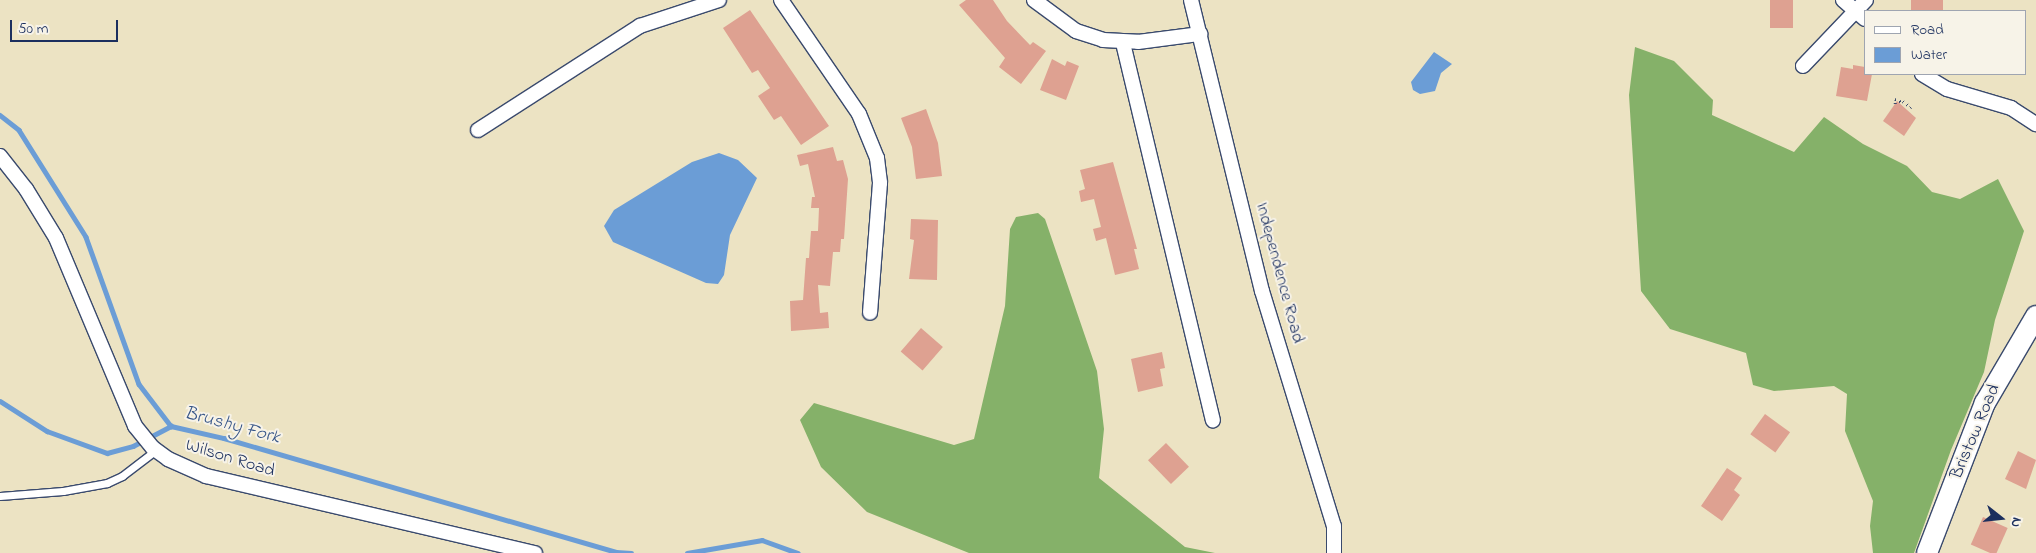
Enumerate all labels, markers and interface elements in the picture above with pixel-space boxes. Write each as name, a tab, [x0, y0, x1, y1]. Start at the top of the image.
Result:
scale bar	[12, 10, 120, 42]
legend	[1864, 10, 2026, 75]
text: 50 m	[18, 18, 48, 40]
text: Road	[1911, 19, 1944, 41]
text: Water	[1911, 44, 1947, 66]
street label: Independence Road	[1250, 200, 1308, 346]
street label: Bristow Road	[1946, 381, 2006, 483]
water label: Brushy Fork	[182, 402, 282, 450]
street label: Wilson Road	[183, 435, 277, 483]
north arrow	[1976, 493, 2026, 543]
text: N	[2005, 515, 2027, 530]

